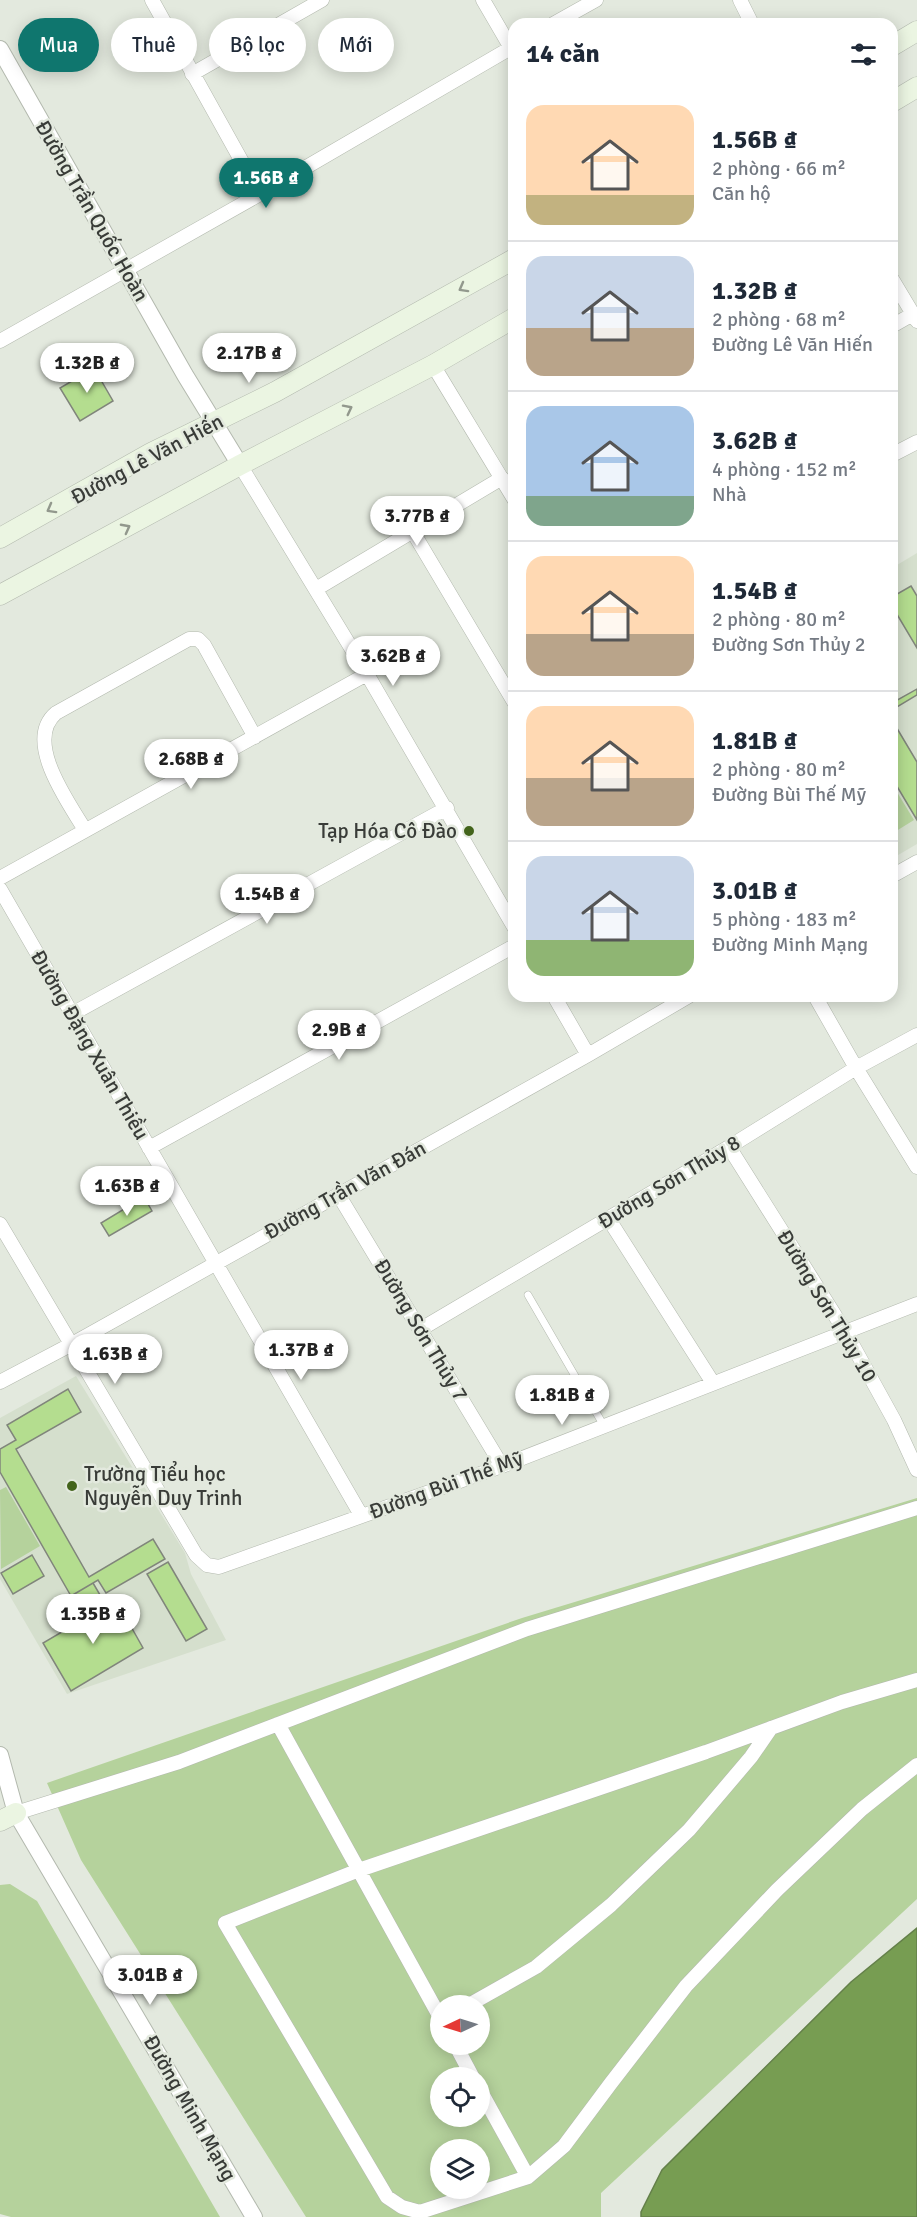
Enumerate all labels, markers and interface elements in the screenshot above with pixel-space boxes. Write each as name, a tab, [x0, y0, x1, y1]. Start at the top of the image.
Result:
chip: Mua	[18, 18, 99, 72]
chip: Thuê	[111, 18, 197, 72]
chip: Bộ lọc	[209, 18, 306, 72]
chip: Mới	[318, 18, 394, 72]
text: 14 căn	[526, 38, 600, 70]
icon: filters	[847, 38, 880, 71]
street label: Đường Trần Quốc Hoàn	[29, 116, 155, 306]
text: 1.56B ₫	[712, 124, 797, 156]
icon: home	[574, 129, 646, 201]
text: 2 phòng · 66 m²	[712, 156, 846, 181]
pin: 1.56B ₫	[211, 158, 321, 209]
text: 1.56B ₫	[233, 165, 299, 190]
text: Căn hộ	[712, 181, 771, 206]
text: 1.32B ₫	[712, 275, 797, 307]
one-way arrow	[459, 280, 470, 292]
icon: home	[574, 280, 646, 352]
text: 2 phòng · 68 m²	[712, 307, 846, 332]
text: Đường Lê Văn Hiến	[712, 332, 873, 357]
pin: 2.17B ₫	[194, 333, 304, 384]
text: 2.17B ₫	[216, 340, 282, 365]
pin: 1.32B ₫	[32, 343, 142, 394]
text: 1.32B ₫	[54, 350, 120, 375]
one-way arrow	[342, 404, 353, 416]
street label: Đường Lê Văn Hiến	[66, 408, 228, 510]
text: 3.62B ₫	[712, 425, 797, 457]
icon: home	[574, 430, 646, 502]
text: 4 phòng · 152 m²	[712, 457, 857, 482]
text: Nhà	[712, 482, 747, 507]
pin: 3.77B ₫	[362, 496, 472, 547]
one-way arrow	[47, 502, 57, 513]
text: 3.77B ₫	[384, 503, 450, 528]
one-way arrow	[119, 524, 130, 535]
text: 1.54B ₫	[712, 575, 797, 607]
icon: home	[574, 580, 646, 652]
text: 2 phòng · 80 m²	[712, 607, 846, 632]
text: Đường Sơn Thủy 2	[712, 632, 866, 657]
pin: 3.62B ₫	[338, 636, 448, 687]
text: 3.62B ₫	[360, 643, 426, 668]
text: 1.81B ₫	[712, 725, 797, 757]
icon: home	[574, 730, 646, 802]
pin: 2.68B ₫	[136, 739, 246, 790]
text: 2.68B ₫	[158, 746, 224, 771]
text: 2 phòng · 80 m²	[712, 757, 846, 782]
text: Đường Bùi Thế Mỹ	[712, 782, 866, 807]
place label: Tạp Hóa Cô Đào	[318, 818, 457, 844]
marker: Tạp Hóa Cô Đào	[462, 824, 476, 838]
pin: 1.54B ₫	[212, 874, 322, 925]
text: 3.01B ₫	[712, 875, 797, 907]
icon: home	[574, 880, 646, 952]
text: 1.54B ₫	[234, 881, 300, 906]
text: 5 phòng · 183 m²	[712, 907, 857, 932]
text: Đường Minh Mạng	[712, 932, 868, 957]
street label: Đường Đặng Xuân Thiều	[25, 946, 155, 1144]
pin: 2.9B ₫	[290, 1010, 388, 1061]
text: 2.9B ₫	[312, 1017, 366, 1042]
street label: Đường Sơn Thủy 8	[593, 1129, 745, 1235]
street label: Đường Trần Văn Đán	[260, 1135, 430, 1245]
pin: 1.63B ₫	[72, 1166, 182, 1217]
text: 1.63B ₫	[94, 1173, 160, 1198]
street label: Đường Sơn Thủy 10	[771, 1225, 883, 1387]
street label: Đường Sơn Thủy 7	[368, 1254, 474, 1406]
pin: 1.37B ₫	[246, 1330, 356, 1381]
pin: 1.63B ₫	[60, 1334, 170, 1385]
text: 1.37B ₫	[268, 1337, 334, 1362]
text: 1.63B ₫	[82, 1341, 148, 1366]
pin: 1.81B ₫	[507, 1375, 617, 1426]
text: 1.81B ₫	[529, 1382, 595, 1407]
street label: Đường Bùi Thế Mỹ	[366, 1445, 527, 1525]
place label: Trường Tiểu học Nguyễn Duy Trinh	[84, 1460, 243, 1511]
marker: Trường Tiểu học Nguyễn Duy Trinh	[65, 1479, 79, 1493]
pin: 1.35B ₫	[38, 1594, 148, 1645]
text: 1.35B ₫	[60, 1601, 126, 1626]
pin: 3.01B ₫	[95, 1955, 205, 2006]
text: 3.01B ₫	[117, 1962, 183, 1987]
north arrow	[430, 1995, 490, 2055]
map controls	[430, 1995, 490, 2199]
street label: Đường Minh Mạng	[138, 2031, 242, 2185]
button: locate	[430, 2067, 490, 2127]
button: layers	[430, 2139, 490, 2199]

